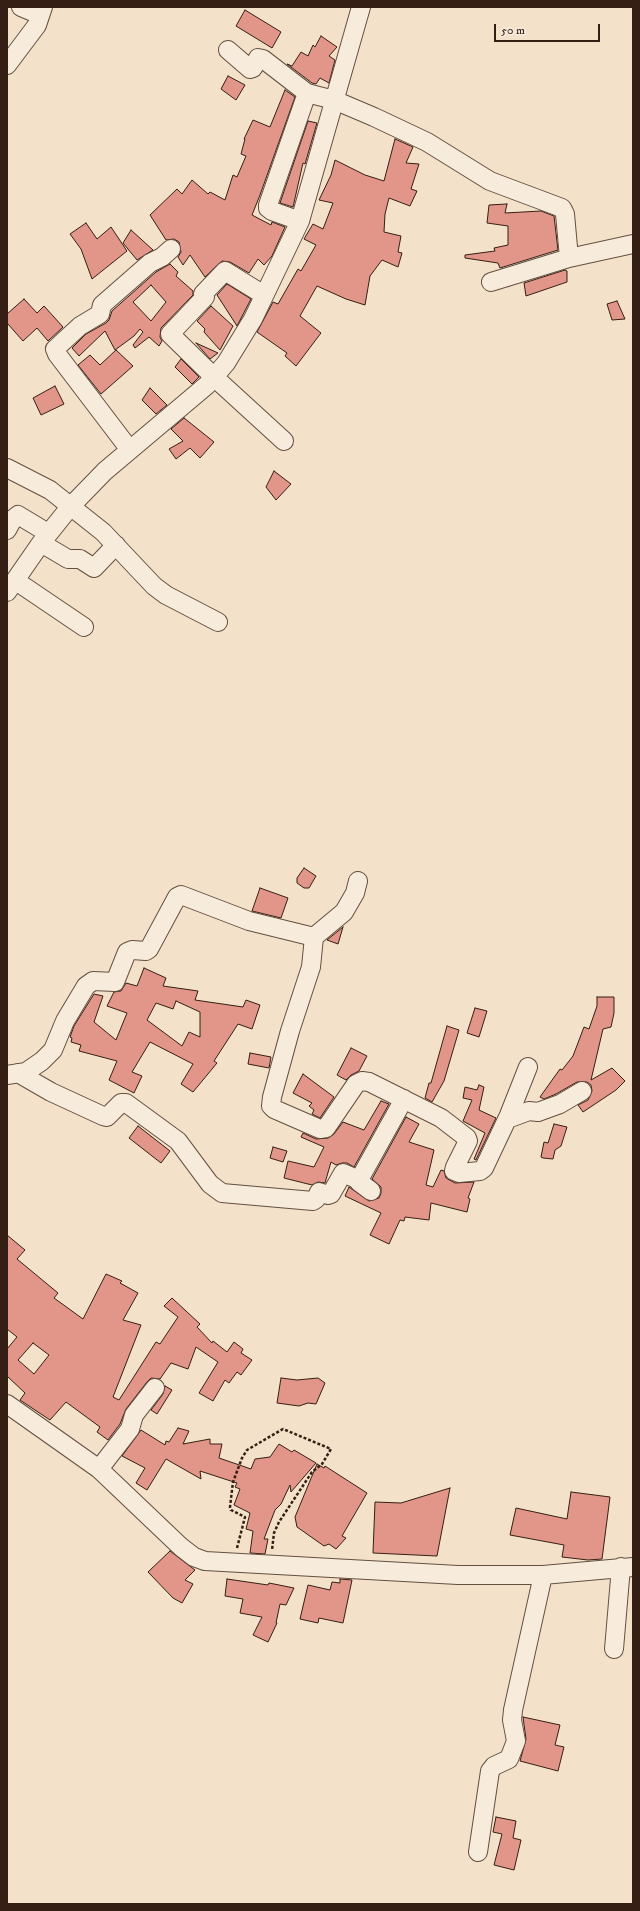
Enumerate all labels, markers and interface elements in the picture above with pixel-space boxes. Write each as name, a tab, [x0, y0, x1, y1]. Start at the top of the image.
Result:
scale bar	[496, 16, 602, 42]
text: 50 m	[501, 23, 525, 38]

